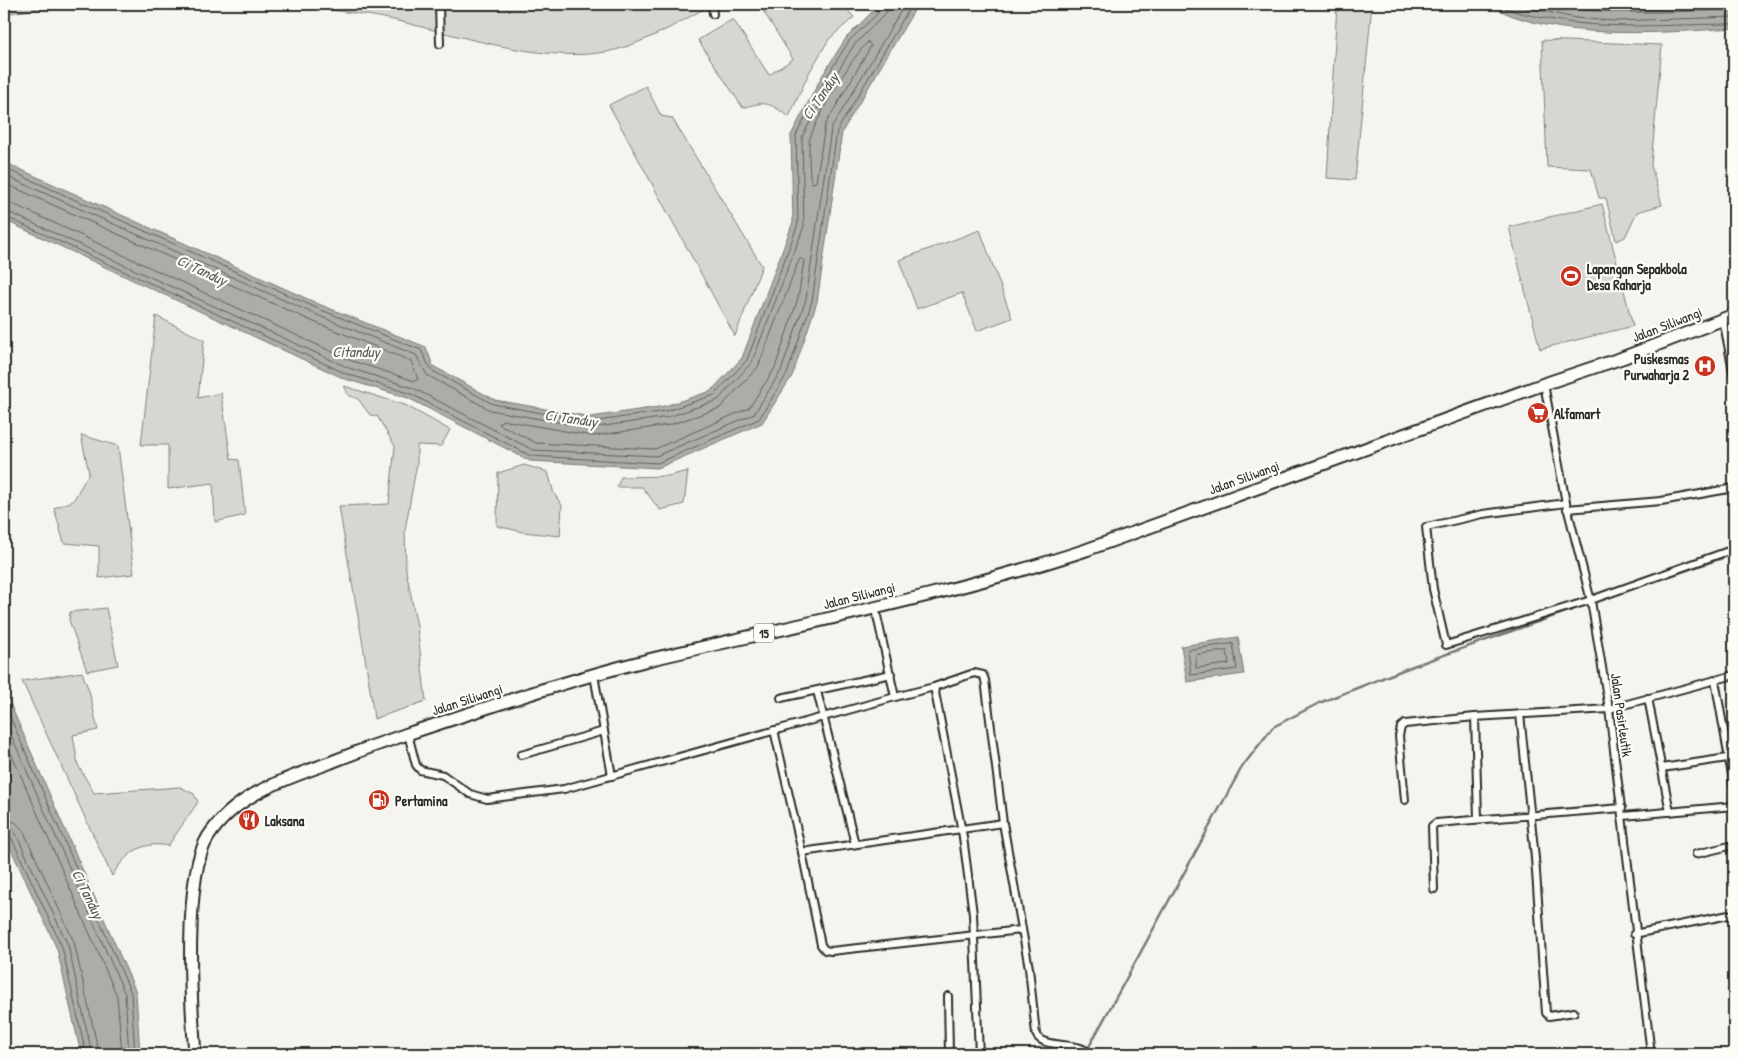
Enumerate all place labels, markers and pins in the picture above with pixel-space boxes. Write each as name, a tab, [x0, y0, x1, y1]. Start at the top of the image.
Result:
place label: Lapangan Sepakbola Desa Raharja	[1587, 259, 1687, 295]
sports icon: Lapangan Sepakbola Desa Raharja	[1559, 264, 1583, 288]
place label: Puskesmas Purwaharja 2	[1624, 349, 1690, 385]
hospital icon: Puskesmas Purwaharja 2	[1693, 354, 1717, 378]
supermarket icon: Alfamart	[1526, 401, 1550, 425]
place label: Alfamart	[1554, 404, 1601, 423]
fuel station icon: Pertamina	[367, 788, 391, 812]
place label: Pertamina	[395, 791, 448, 810]
restaurant icon: Laksana	[237, 808, 261, 832]
place label: Laksana	[265, 811, 305, 830]

